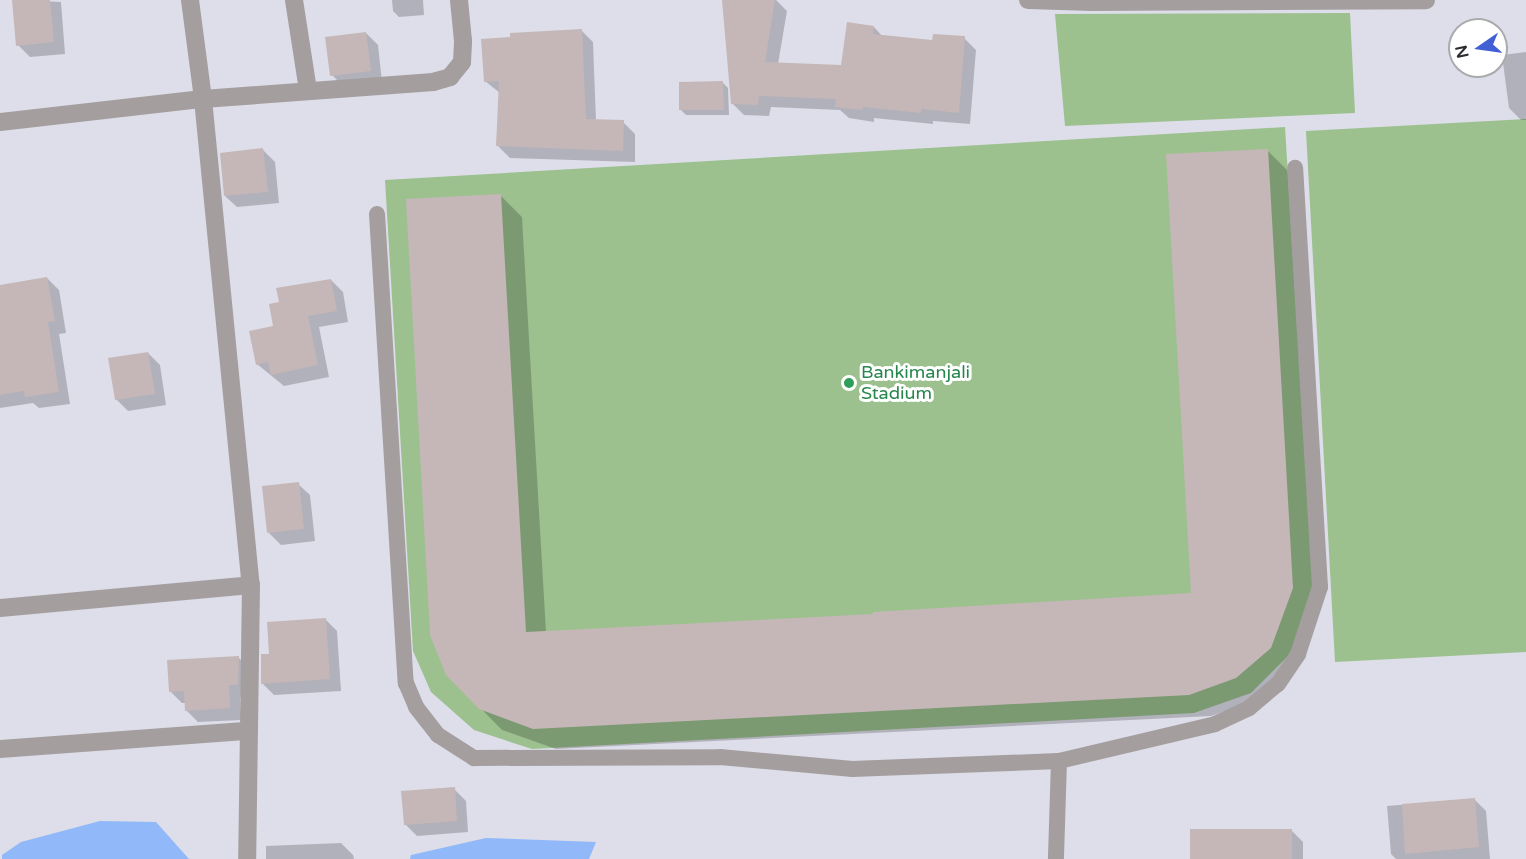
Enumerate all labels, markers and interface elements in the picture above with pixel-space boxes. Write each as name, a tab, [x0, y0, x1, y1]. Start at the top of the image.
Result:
north arrow	[1448, 18, 1508, 78]
text: N	[1451, 43, 1474, 60]
place label: Bankimanjali Stadium	[861, 362, 970, 404]
marker: Bankimanjali Stadium	[842, 376, 856, 390]

